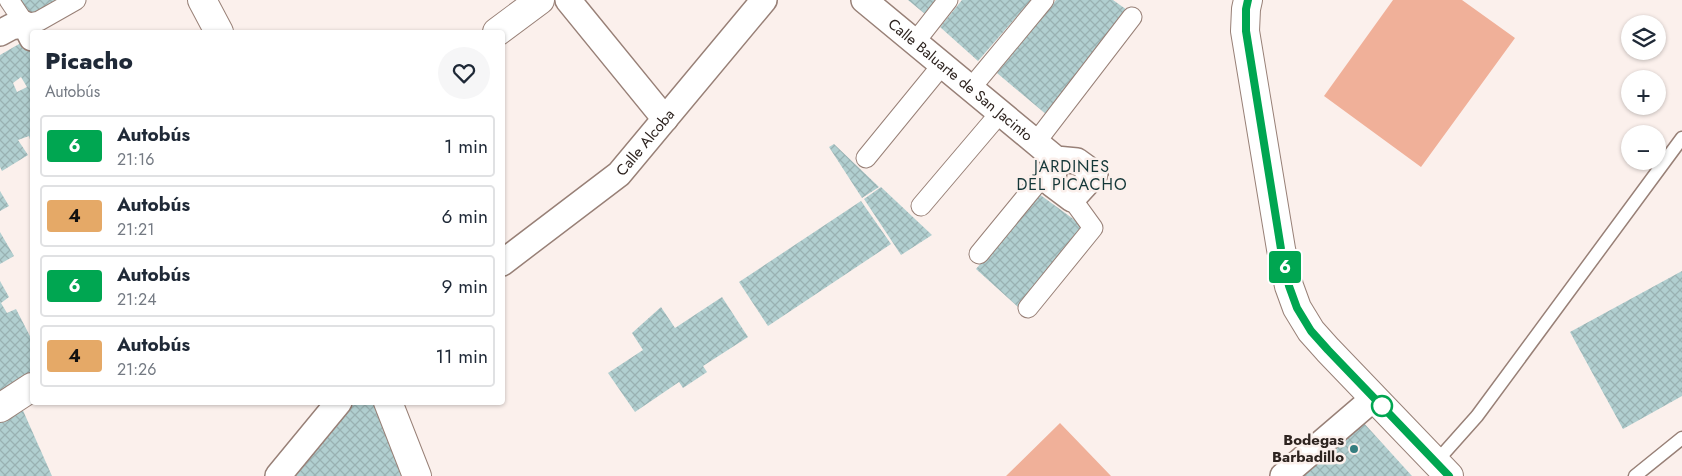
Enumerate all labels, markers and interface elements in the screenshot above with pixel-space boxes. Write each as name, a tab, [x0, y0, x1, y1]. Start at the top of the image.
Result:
street label: Calle Baluarte de San Jacinto	[883, 13, 1037, 146]
map controls	[1621, 15, 1666, 170]
button: layers	[1621, 15, 1666, 60]
text: Picacho	[45, 43, 133, 78]
button: heart	[438, 47, 490, 99]
button: +	[1621, 70, 1666, 115]
text: Autobús	[45, 80, 100, 103]
street label: Calle Alcoba	[611, 104, 680, 181]
text: Autobús	[117, 121, 190, 148]
button: −	[1621, 125, 1666, 170]
text: 6	[68, 133, 81, 159]
text: 1 min	[444, 133, 488, 160]
text: 21:16	[117, 148, 155, 171]
district label: JARDINES DEL PICACHO	[1016, 155, 1128, 196]
text: Autobús	[117, 191, 190, 218]
text: 4	[68, 203, 81, 229]
text: 6 min	[442, 203, 488, 230]
text: 21:21	[117, 218, 154, 241]
line badge: 6	[1269, 251, 1301, 283]
text: 6	[1279, 254, 1291, 280]
text: Autobús	[117, 261, 190, 288]
text: 6	[68, 273, 81, 299]
text: 9 min	[442, 273, 488, 300]
text: 21:24	[117, 288, 157, 311]
text: Autobús	[117, 331, 190, 358]
text: 4	[68, 343, 81, 369]
text: 11 min	[435, 343, 488, 370]
text: 21:26	[117, 358, 156, 381]
unlabelled marker	[1371, 395, 1393, 417]
place label: Bodegas Barbadillo	[1272, 429, 1344, 468]
marker: Bodegas Barbadillo	[1348, 443, 1360, 455]

